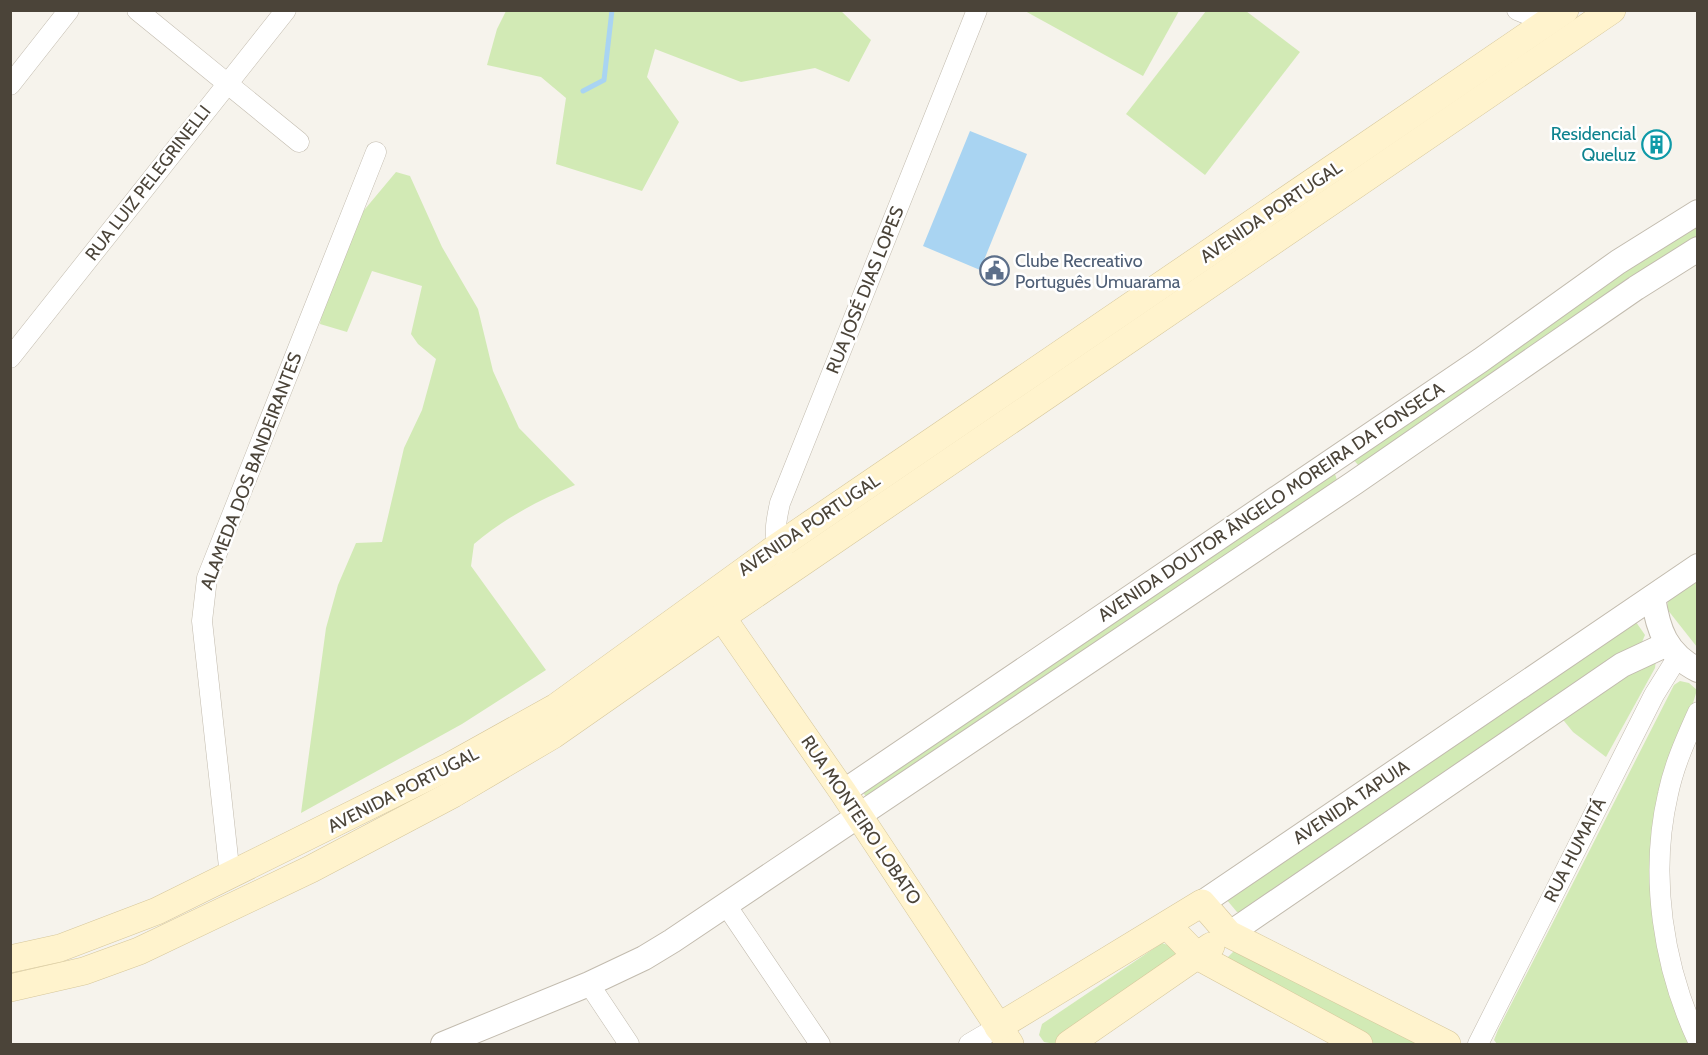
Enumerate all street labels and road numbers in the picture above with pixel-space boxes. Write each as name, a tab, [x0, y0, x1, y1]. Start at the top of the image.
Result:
street label: RUA LUIZ PELEGRINELLI	[81, 101, 215, 265]
street label: AVENIDA PORTUGAL	[1196, 156, 1346, 268]
street label: RUA JOSÉ DIAS LOPES	[821, 203, 909, 377]
street label: ALAMEDA DOS BANDEIRANTES	[196, 349, 306, 593]
street label: AVENIDA DOUTOR ÂNGELO MOREIRA DA FONSECA	[1094, 377, 1448, 627]
street label: AVENIDA PORTUGAL	[734, 469, 884, 581]
street label: RUA MONTEIRO LOBATO	[796, 731, 926, 909]
street label: AVENIDA PORTUGAL	[324, 743, 482, 837]
street label: AVENIDA TAPUIA	[1289, 755, 1413, 849]
street label: RUA HUMAITÁ	[1539, 794, 1611, 906]

